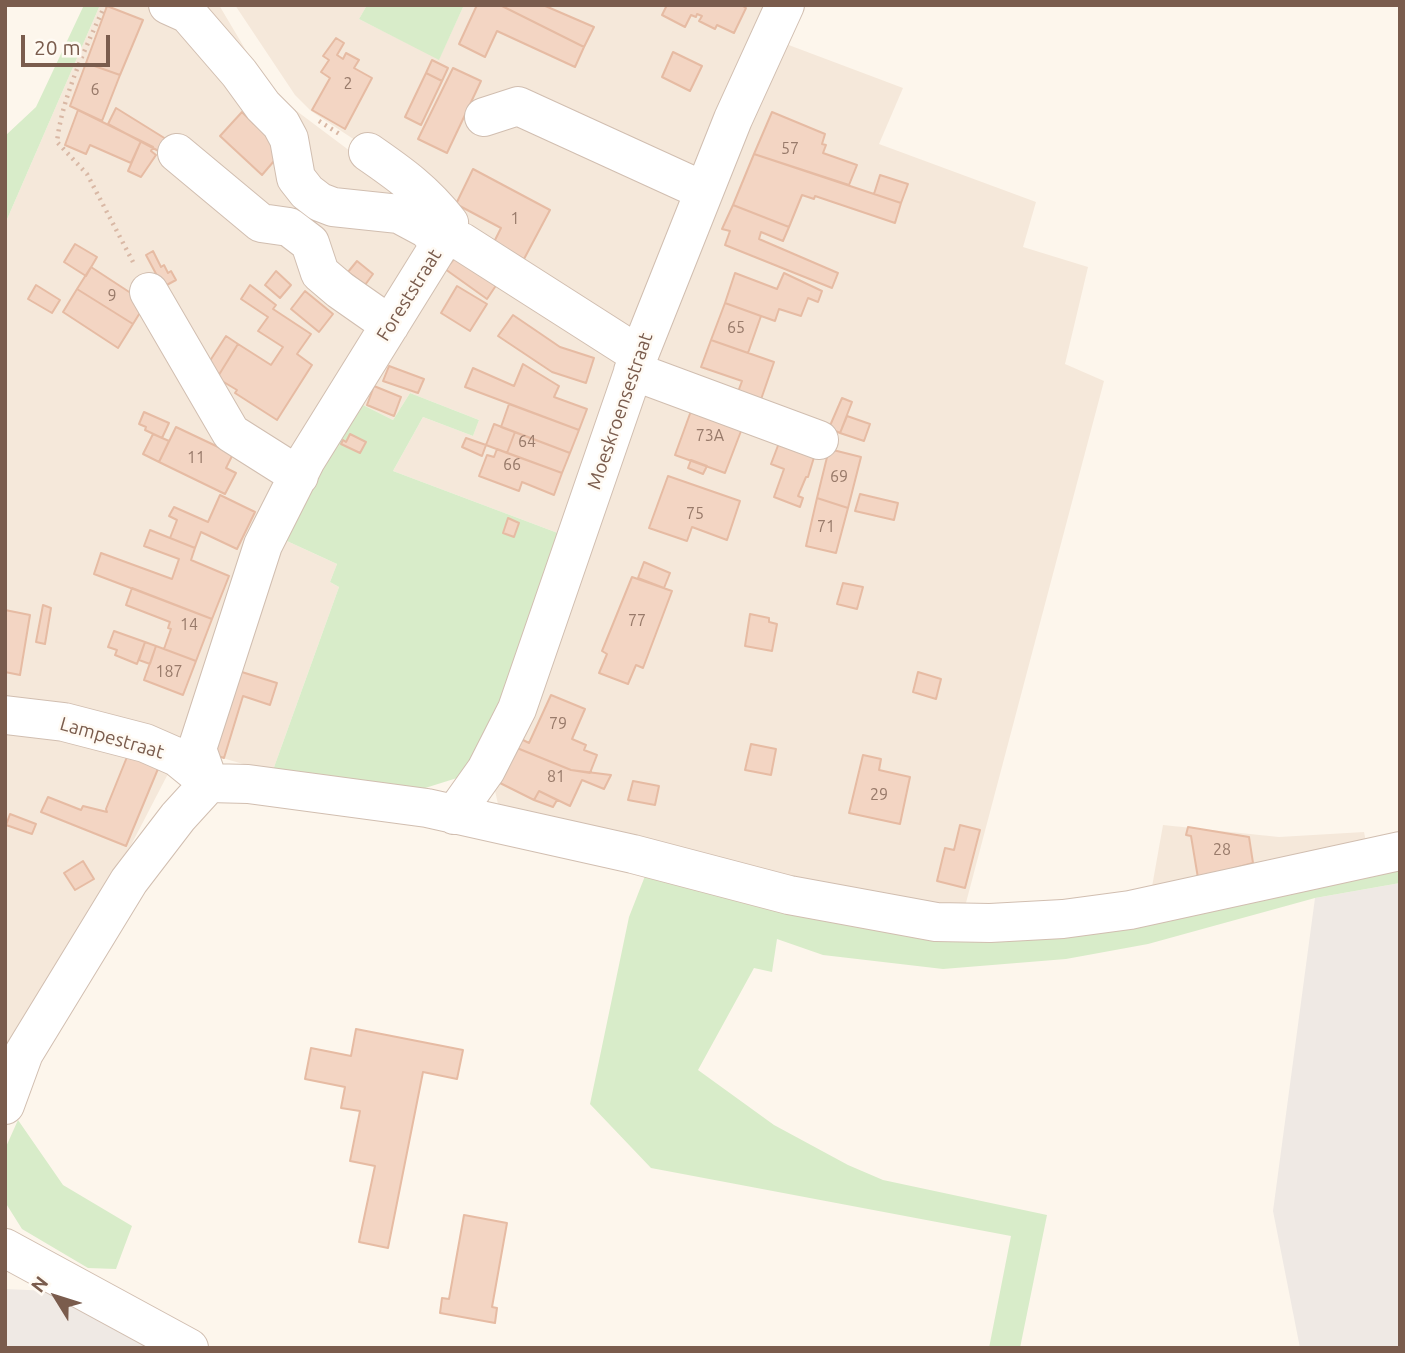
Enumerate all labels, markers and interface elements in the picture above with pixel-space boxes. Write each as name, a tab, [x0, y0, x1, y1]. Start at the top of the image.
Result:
scale bar	[24, 21, 114, 65]
text: 20 m	[34, 35, 81, 59]
house number: 2	[343, 74, 353, 94]
house number: 6	[90, 80, 100, 100]
house number: 57	[781, 139, 799, 159]
house number: 1	[510, 209, 520, 229]
street label: Foreststraat	[372, 245, 446, 345]
house number: 9	[107, 286, 117, 306]
house number: 65	[727, 318, 745, 338]
street label: Moeskroensestraat	[582, 330, 658, 492]
house number: 73A	[696, 426, 724, 446]
house number: 64	[518, 432, 536, 452]
house number: 11	[187, 448, 205, 468]
house number: 66	[503, 455, 521, 475]
house number: 69	[830, 467, 848, 487]
house number: 75	[686, 504, 704, 524]
house number: 71	[817, 517, 835, 537]
house number: 77	[628, 611, 646, 631]
house number: 14	[180, 615, 198, 635]
house number: 187	[155, 662, 183, 682]
street label: Lampestraat	[57, 712, 167, 764]
house number: 79	[549, 714, 567, 734]
house number: 81	[547, 767, 565, 787]
house number: 29	[870, 785, 888, 805]
house number: 28	[1213, 840, 1231, 860]
north arrow	[21, 1262, 91, 1332]
text: N	[26, 1272, 52, 1296]

